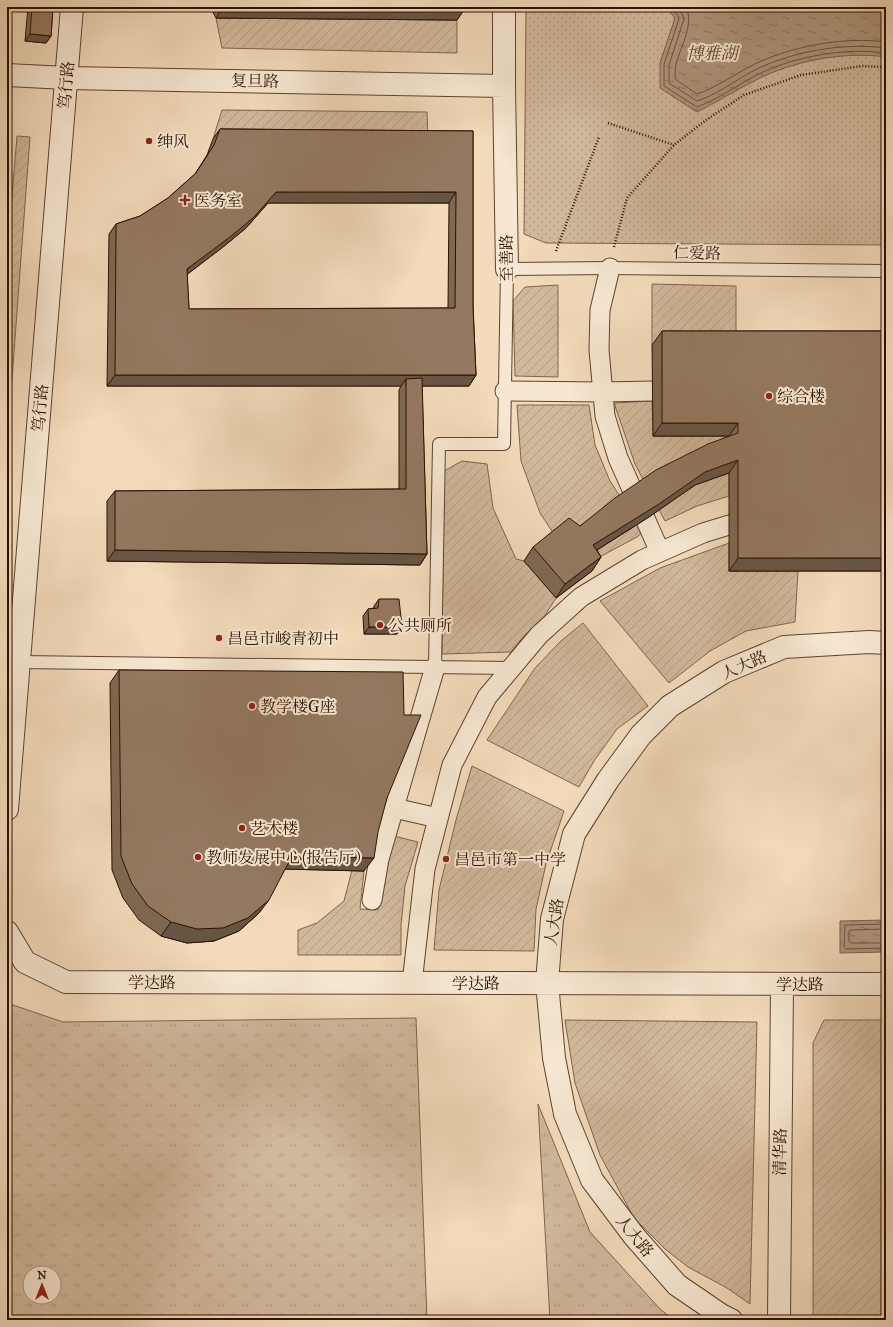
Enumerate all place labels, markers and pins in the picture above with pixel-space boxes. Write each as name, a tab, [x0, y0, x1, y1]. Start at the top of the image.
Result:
place label: 绅风	[157, 132, 189, 151]
marker: 绅风	[144, 136, 154, 146]
place label: 医务室	[194, 191, 242, 210]
marker: 医务室	[179, 194, 191, 206]
place label: 综合楼	[777, 387, 825, 406]
marker: 综合楼	[764, 391, 774, 401]
place label: 公共厕所	[388, 616, 452, 635]
marker: 公共厕所	[375, 620, 385, 630]
place label: 昌邑市峻青初中	[227, 629, 339, 648]
marker: 昌邑市峻青初中	[214, 633, 224, 643]
place label: 教学楼G座	[260, 697, 336, 716]
marker: 教学楼G座	[247, 701, 257, 711]
place label: 艺术楼	[250, 819, 298, 838]
marker: 艺术楼	[237, 823, 247, 833]
place label: 教师发展中心(报告厅）	[206, 848, 370, 867]
place label: 昌邑市第一中学	[454, 850, 566, 869]
marker: 教师发展中心(报告厅）	[193, 852, 203, 862]
marker: 昌邑市第一中学	[441, 854, 451, 864]

